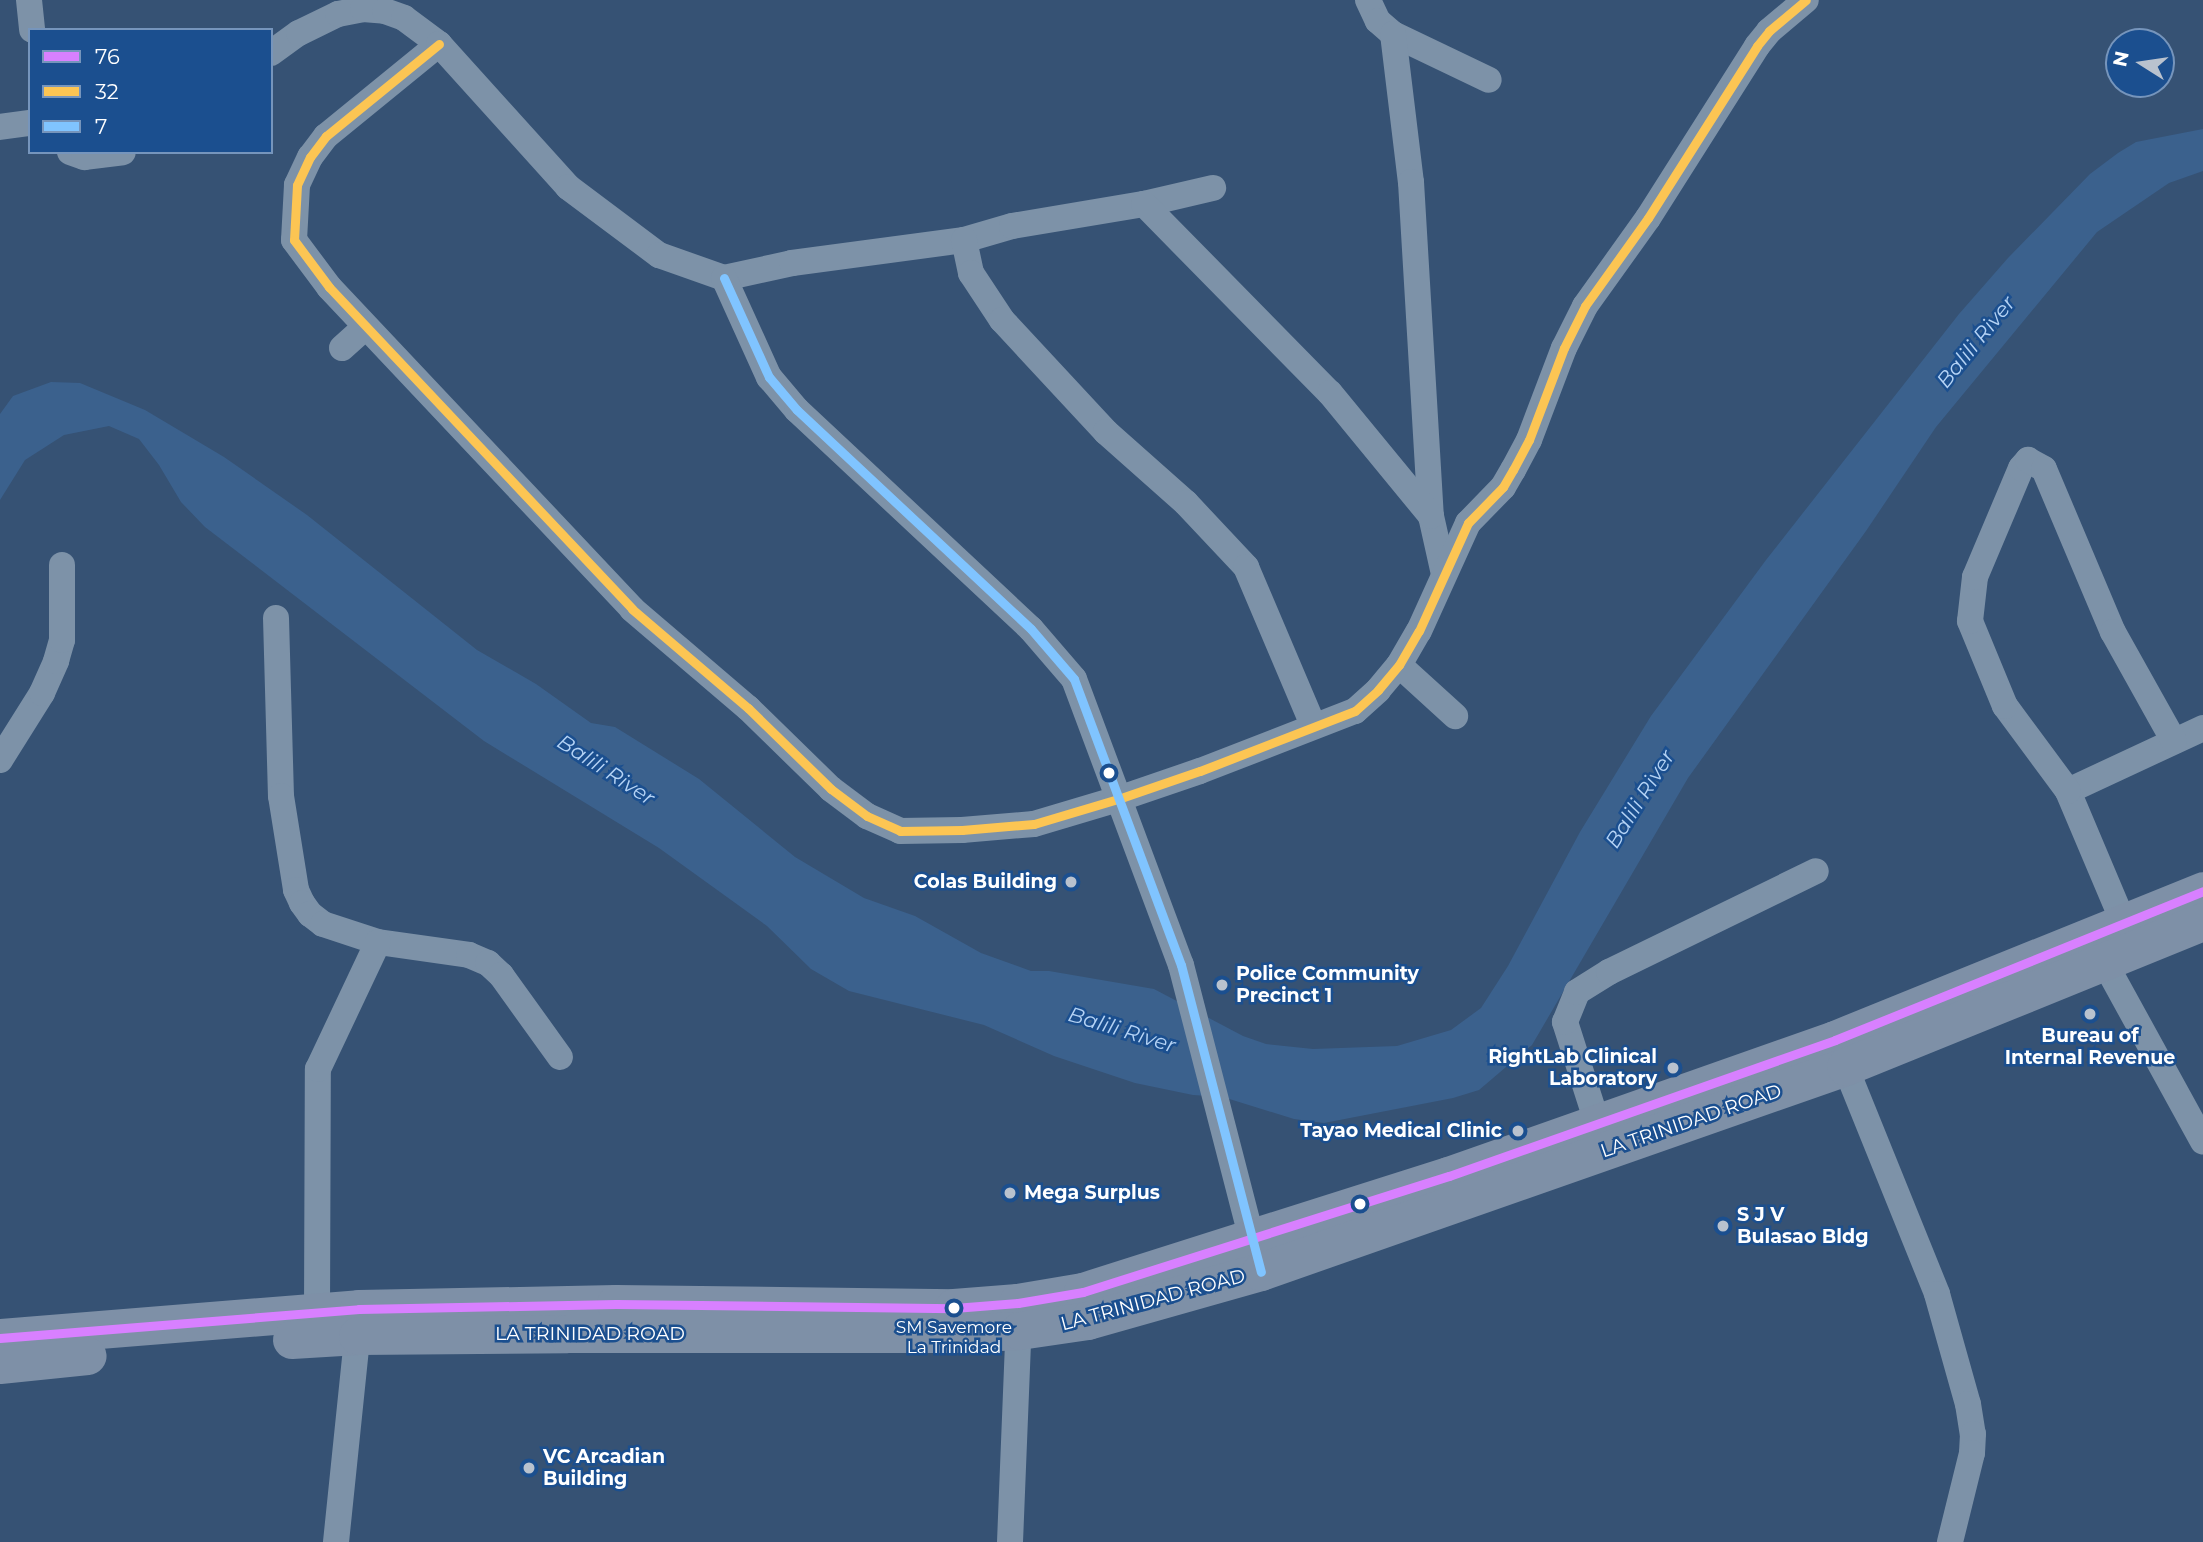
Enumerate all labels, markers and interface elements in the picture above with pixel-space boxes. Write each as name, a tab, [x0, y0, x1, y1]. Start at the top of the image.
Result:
legend	[28, 28, 273, 154]
north arrow	[2105, 28, 2175, 98]
text: 76	[95, 44, 120, 69]
text: N	[2108, 49, 2134, 69]
text: 32	[95, 79, 119, 104]
text: 7	[95, 114, 107, 139]
water label: Balili River	[1931, 291, 2021, 393]
water label: Balili River	[553, 729, 659, 811]
water label: Balili River	[1600, 745, 1680, 853]
unlabelled marker	[1102, 766, 1116, 780]
place label: Colas Building	[914, 871, 1057, 893]
marker: Colas Building	[1063, 874, 1079, 890]
place label: Police Community Precinct 1	[1236, 963, 1419, 1007]
marker: Police Community Precinct 1	[1214, 977, 1230, 993]
water label: Balili River	[1065, 1002, 1179, 1058]
marker: Bureau of Internal Revenue	[2082, 1006, 2098, 1022]
place label: Bureau of Internal Revenue	[2005, 1025, 2175, 1069]
place label: RightLab Clinical Laboratory	[1488, 1046, 1657, 1090]
marker: RightLab Clinical Laboratory	[1663, 1058, 1683, 1078]
street label: LA TRINIDAD ROAD	[1597, 1079, 1785, 1163]
place label: Tayao Medical Clinic	[1300, 1120, 1502, 1142]
marker: Tayao Medical Clinic	[1508, 1121, 1528, 1141]
place label: Mega Surplus	[1024, 1182, 1160, 1204]
marker: Mega Surplus	[1002, 1185, 1018, 1201]
unlabelled marker	[1353, 1197, 1367, 1211]
place label: S J V Bulasao Bldg	[1737, 1204, 1868, 1248]
marker: S J V Bulasao Bldg	[1715, 1218, 1731, 1234]
street label: LA TRINIDAD ROAD	[1058, 1264, 1248, 1336]
marker: SM Savemore La Trinidad	[947, 1301, 961, 1315]
place label: SM Savemore La Trinidad	[896, 1318, 1012, 1358]
street label: LA TRINIDAD ROAD	[495, 1323, 685, 1345]
place label: VC Arcadian Building	[543, 1446, 665, 1490]
marker: VC Arcadian Building	[521, 1460, 537, 1476]

